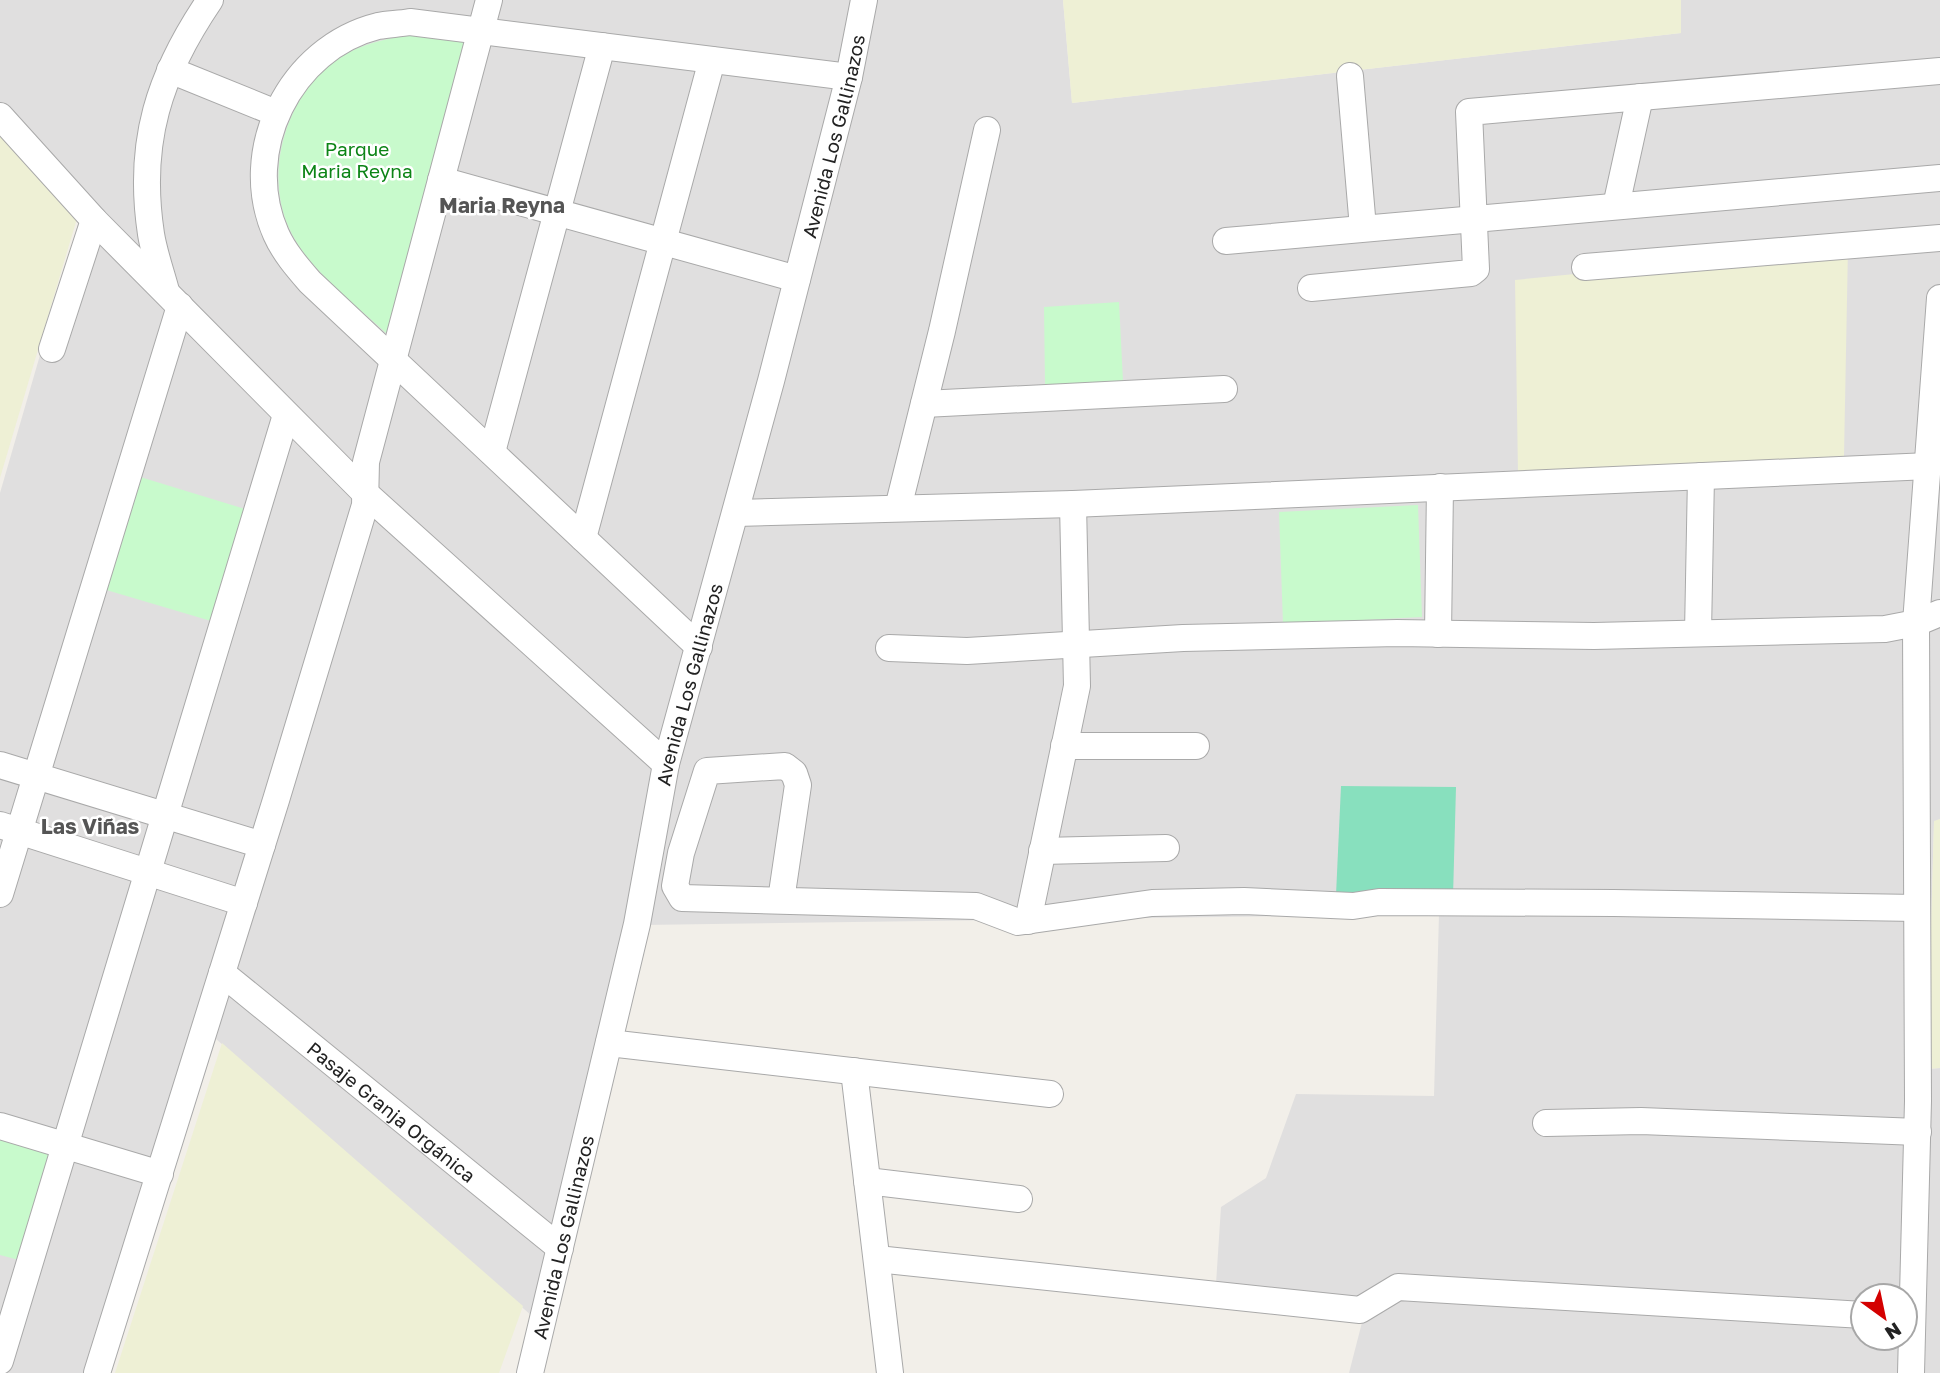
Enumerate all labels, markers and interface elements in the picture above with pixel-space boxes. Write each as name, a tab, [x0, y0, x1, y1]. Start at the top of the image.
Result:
street label: Avenida Los Gallinazos	[797, 32, 869, 240]
park label: Parque Maria Reyna	[301, 137, 413, 182]
district label: Maria Reyna	[439, 192, 565, 218]
street label: Avenida Los Gallinazos	[651, 580, 727, 787]
district label: Las Viñas	[41, 813, 140, 839]
street label: Pasaje Granja Orgánica	[303, 1036, 481, 1186]
street label: Avenida Los Gallinazos	[527, 1133, 598, 1341]
north arrow	[1849, 1282, 1919, 1352]
text: N	[1881, 1318, 1906, 1345]

